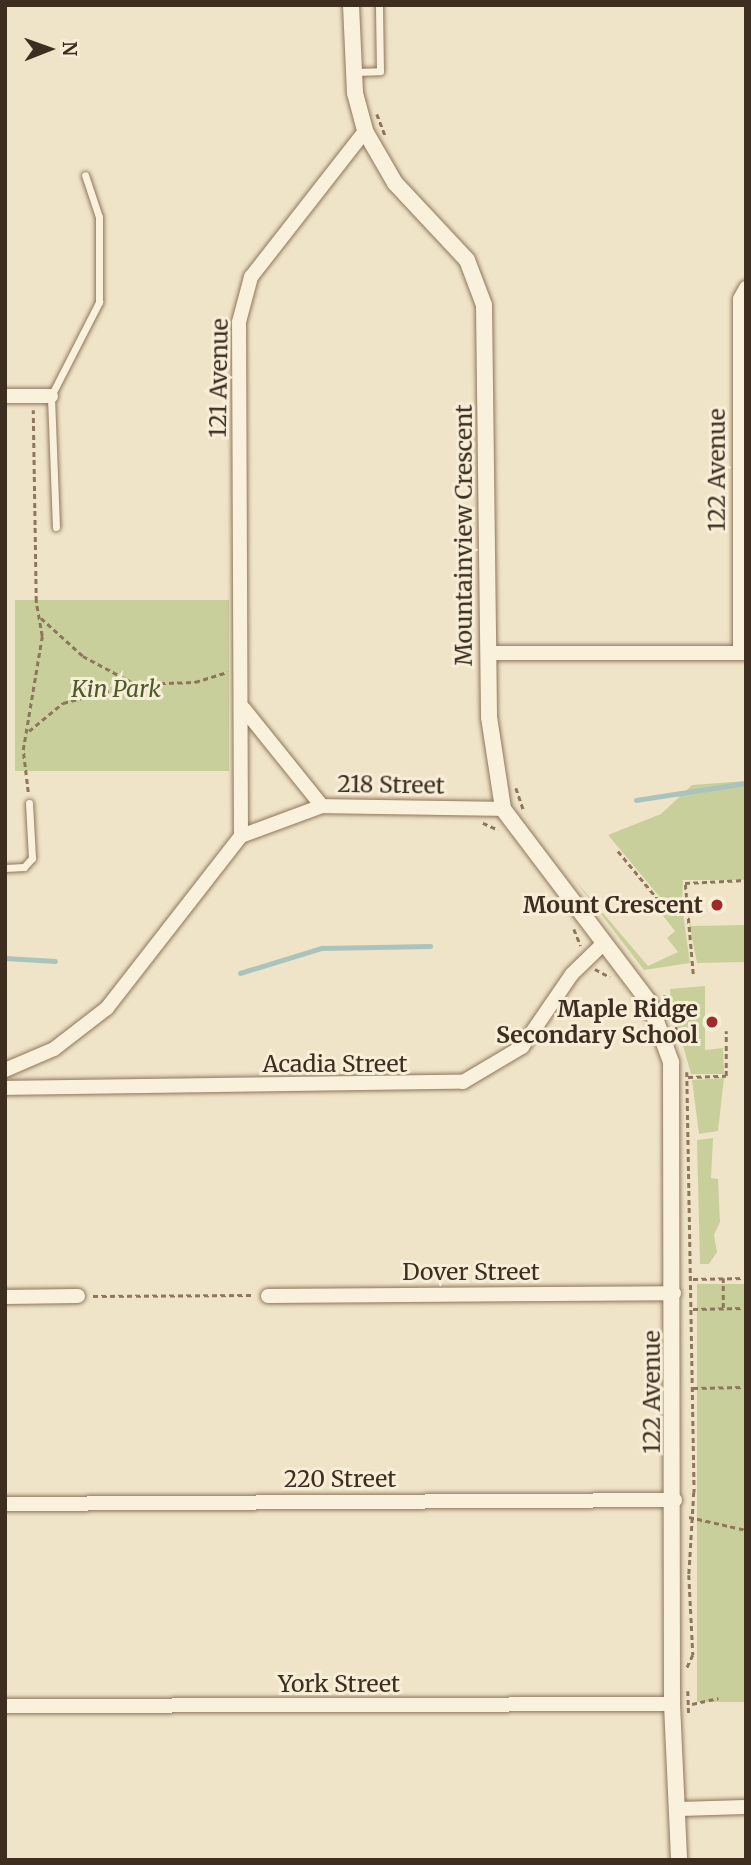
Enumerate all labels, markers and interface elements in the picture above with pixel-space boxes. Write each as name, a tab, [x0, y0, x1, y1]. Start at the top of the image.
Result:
north arrow	[14, 14, 84, 84]
text: N	[58, 41, 82, 56]
street label: 121 Avenue	[204, 318, 234, 438]
street label: Mountainview Crescent	[450, 404, 478, 666]
street label: 122 Avenue	[703, 408, 731, 532]
park label: Kin Park	[71, 675, 161, 703]
street label: 218 Street	[337, 770, 445, 800]
place label: Mount Crescent	[523, 891, 703, 919]
marker: Mount Crescent	[709, 897, 725, 913]
place label: Maple Ridge Secondary School	[496, 995, 698, 1049]
marker: Maple Ridge Secondary School	[704, 1014, 720, 1030]
street label: Acadia Street	[263, 1050, 407, 1078]
street label: Dover Street	[402, 1258, 540, 1286]
street label: 122 Avenue	[638, 1330, 666, 1454]
street label: 220 Street	[284, 1465, 396, 1493]
street label: York Street	[278, 1670, 400, 1698]

